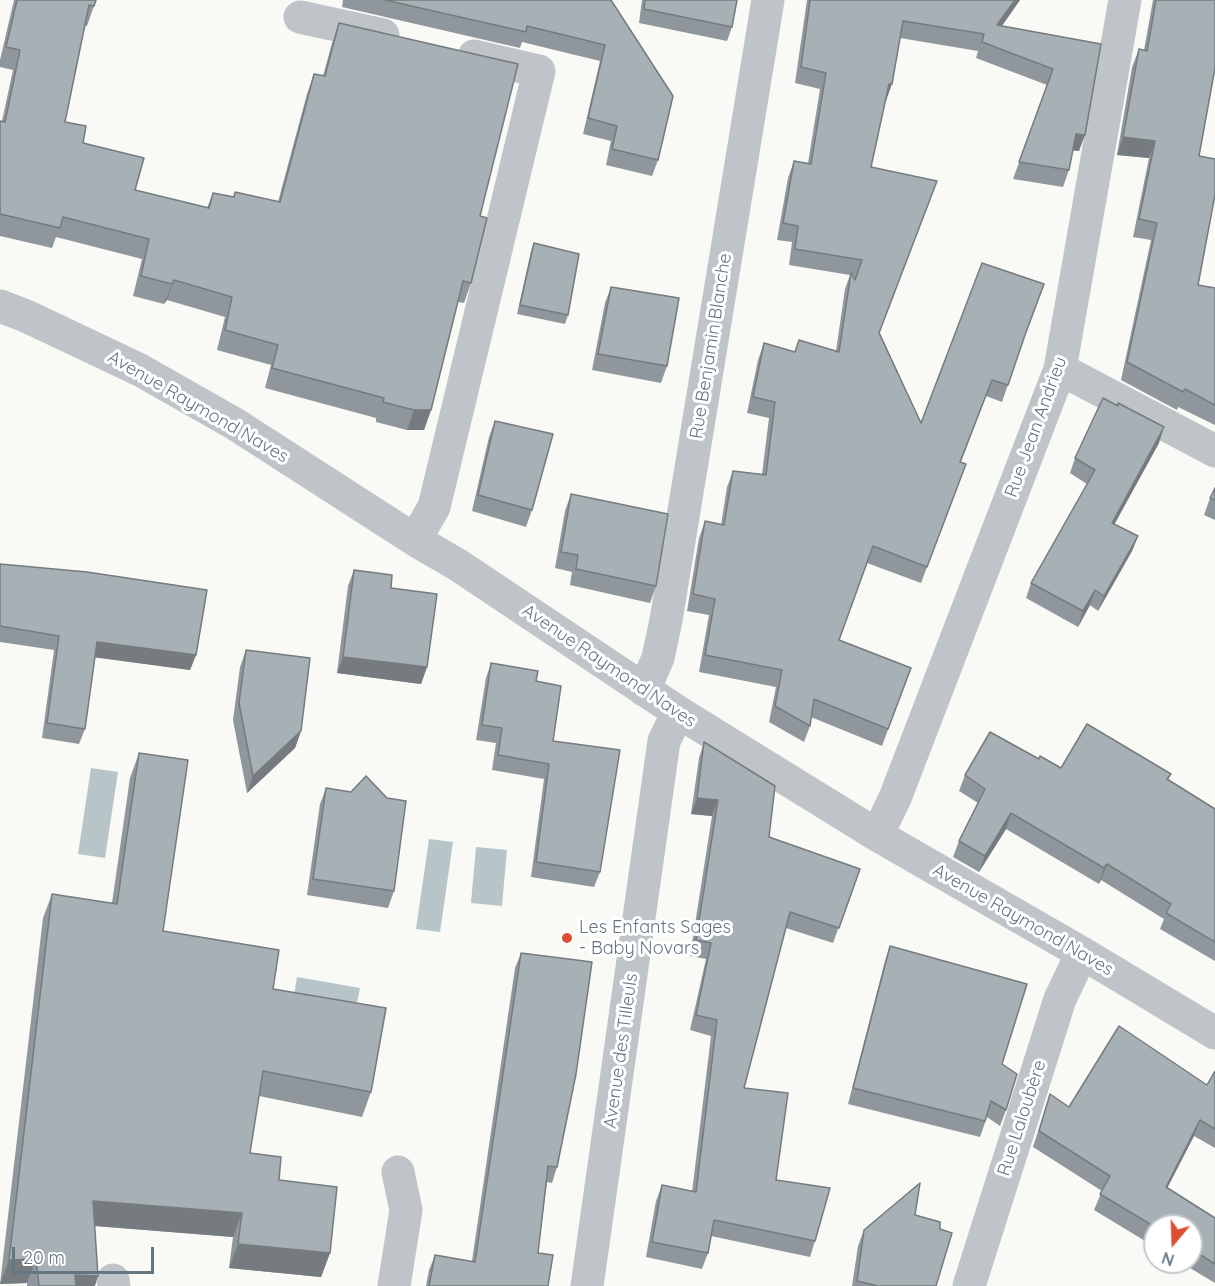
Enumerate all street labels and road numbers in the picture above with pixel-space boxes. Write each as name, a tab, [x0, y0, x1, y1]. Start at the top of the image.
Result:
street label: Rue Benjamin Blanche	[686, 252, 736, 440]
street label: Avenue Raymond Naves	[104, 346, 292, 468]
street label: Rue Jean Andrieu	[1001, 354, 1071, 500]
street label: Avenue Raymond Naves	[518, 600, 700, 732]
street label: Avenue Raymond Naves	[929, 859, 1117, 981]
street label: Avenue des Tilleuls	[599, 972, 643, 1130]
street label: Rue Laloubère	[993, 1057, 1051, 1179]

